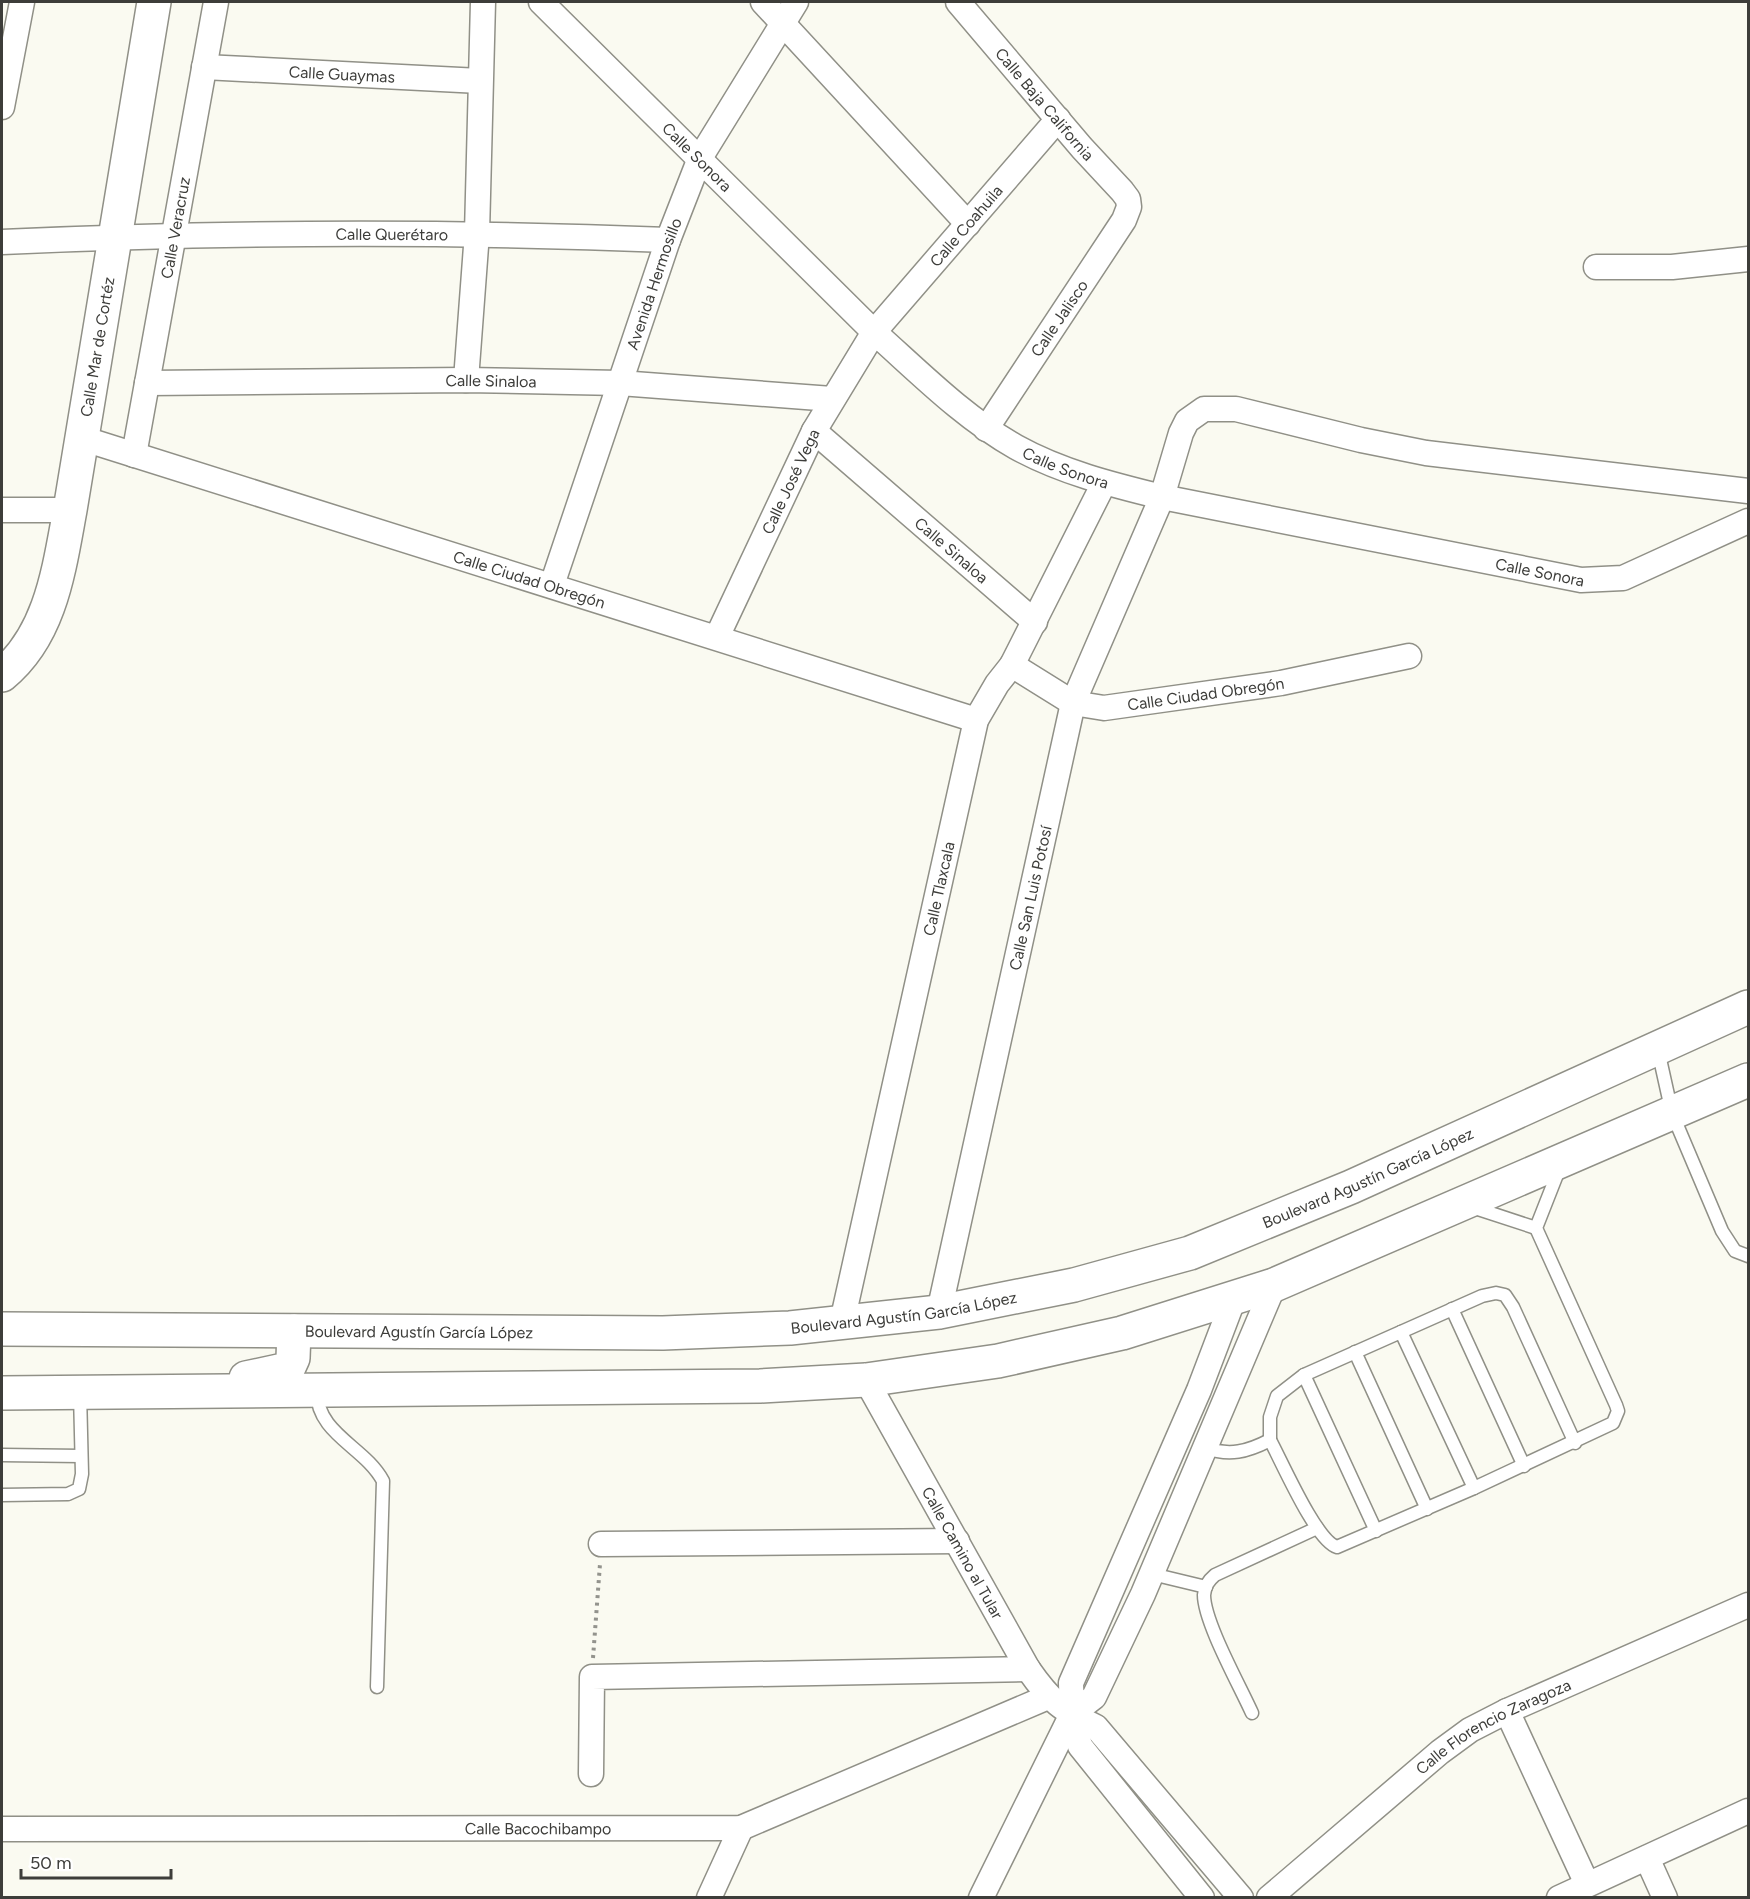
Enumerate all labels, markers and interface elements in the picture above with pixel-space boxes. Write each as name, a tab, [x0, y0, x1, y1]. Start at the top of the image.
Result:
street label: Calle Baja California	[991, 44, 1098, 165]
street label: Calle Guaymas	[288, 62, 395, 87]
street label: Calle Sonora	[658, 119, 736, 196]
street label: Calle Veracruz	[157, 175, 194, 280]
street label: Calle Coahuila	[926, 181, 1007, 271]
street label: Avenida Hermosillo	[623, 215, 686, 352]
street label: Calle Querétaro	[335, 225, 448, 244]
street label: Calle Mar de Cortéz	[77, 275, 118, 418]
street label: Calle Jalisco	[1027, 276, 1092, 360]
street label: Calle Sinaloa	[445, 371, 537, 391]
street label: Calle José Vega	[758, 426, 824, 537]
street label: Calle Sonora	[1019, 443, 1111, 493]
street label: Calle Sinaloa	[911, 513, 992, 587]
street label: Calle Ciudad Obregón	[451, 547, 607, 613]
street label: Calle Sonora	[1494, 554, 1586, 590]
street label: Calle Ciudad Obregón	[1126, 674, 1286, 715]
street label: Calle San Luis Potosí	[1005, 823, 1056, 972]
street label: Calle Tlaxcala	[919, 840, 959, 938]
street label: Boulevard Agustín García López	[1260, 1124, 1477, 1232]
street label: Boulevard Agustín García López	[790, 1288, 1019, 1338]
street label: Boulevard Agustín García López	[305, 1322, 533, 1342]
street label: Calle Camino al Tular	[918, 1484, 1007, 1623]
street label: Calle Florencio Zaragoza	[1412, 1675, 1574, 1778]
street label: Calle Bacochibampo	[465, 1819, 611, 1838]
scale bar	[21, 1842, 171, 1880]
text: 50 m	[30, 1852, 72, 1874]

